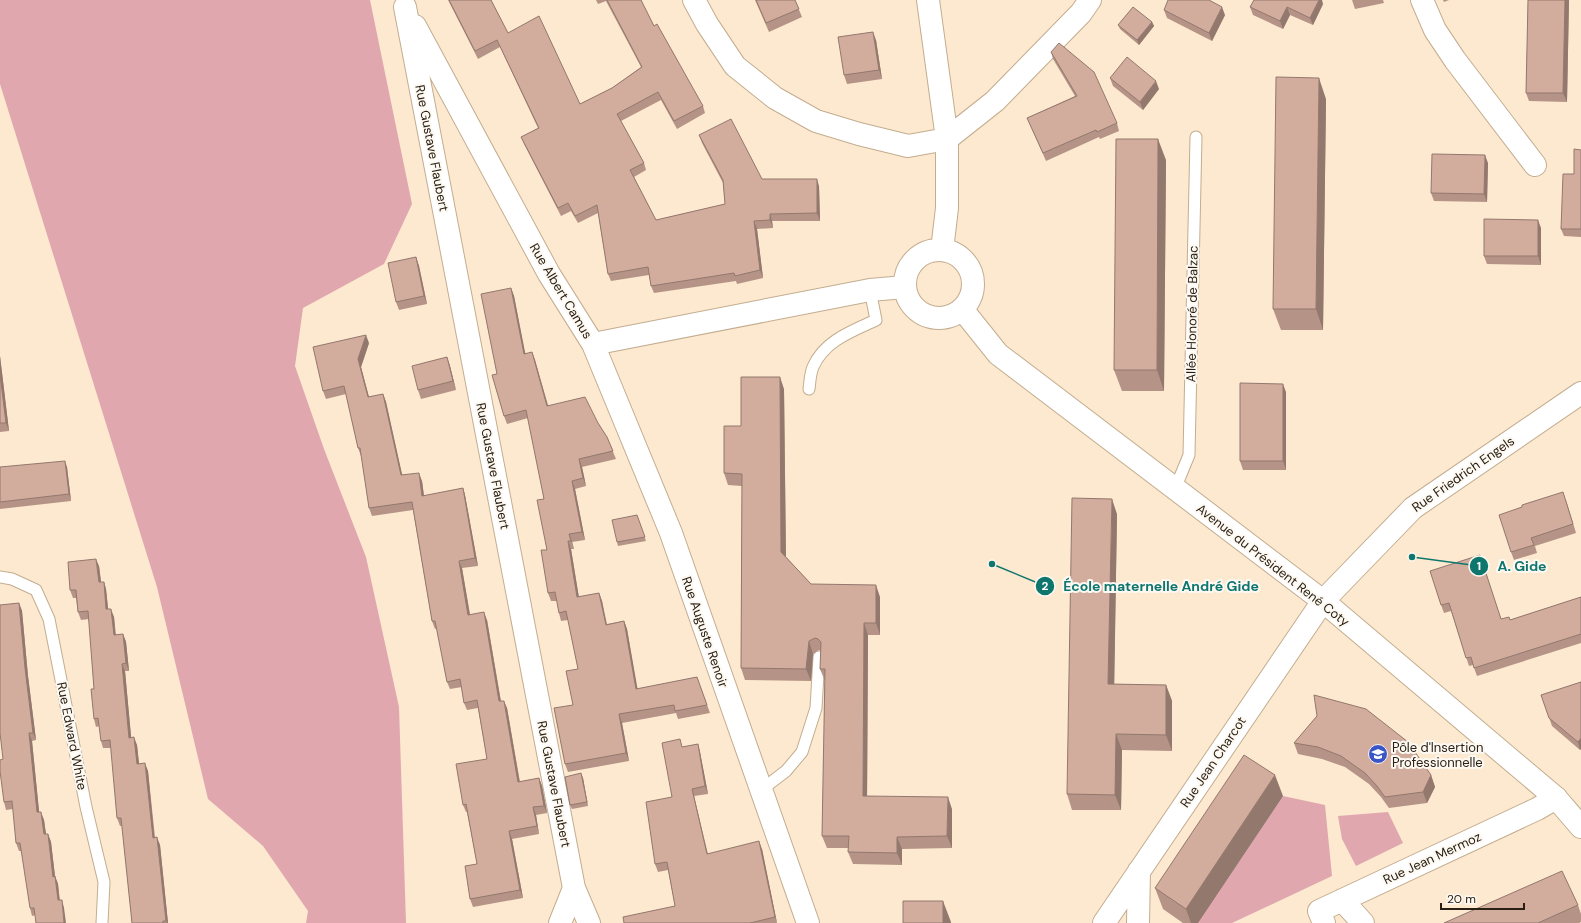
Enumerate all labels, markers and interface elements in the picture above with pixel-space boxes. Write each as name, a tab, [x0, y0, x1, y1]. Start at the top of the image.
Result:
street label: Rue Gustave Flaubert	[411, 83, 453, 213]
street label: Rue Albert Camus	[526, 240, 596, 342]
street label: Allée Honoré de Balzac	[1182, 245, 1202, 383]
street label: Rue Gustave Flaubert	[472, 401, 514, 531]
street label: Rue Friedrich Engels	[1408, 432, 1518, 516]
street label: Avenue du Président René Coty	[1193, 500, 1353, 630]
callout: A. Gide	[1469, 553, 1555, 579]
text: A. Gide	[1497, 557, 1547, 575]
text: 1	[1477, 558, 1481, 574]
callout: École maternelle André Gide	[1035, 573, 1266, 599]
street label: Rue Auguste Renoir	[678, 574, 732, 690]
text: École maternelle André Gide	[1063, 577, 1259, 595]
text: 2	[1042, 578, 1049, 594]
street label: Rue Edward White	[53, 680, 91, 792]
street label: Rue Jean Charcot	[1176, 713, 1250, 811]
street label: Rue Gustave Flaubert	[533, 719, 575, 849]
place label: Pôle d'Insertion Professionnelle	[1392, 739, 1483, 771]
school or university icon: Pôle d'Insertion Professionnelle	[1367, 743, 1389, 765]
street label: Rue Jean Mermoz	[1380, 828, 1484, 888]
scale bar	[1441, 885, 1524, 911]
text: 20 m	[1447, 891, 1476, 907]

